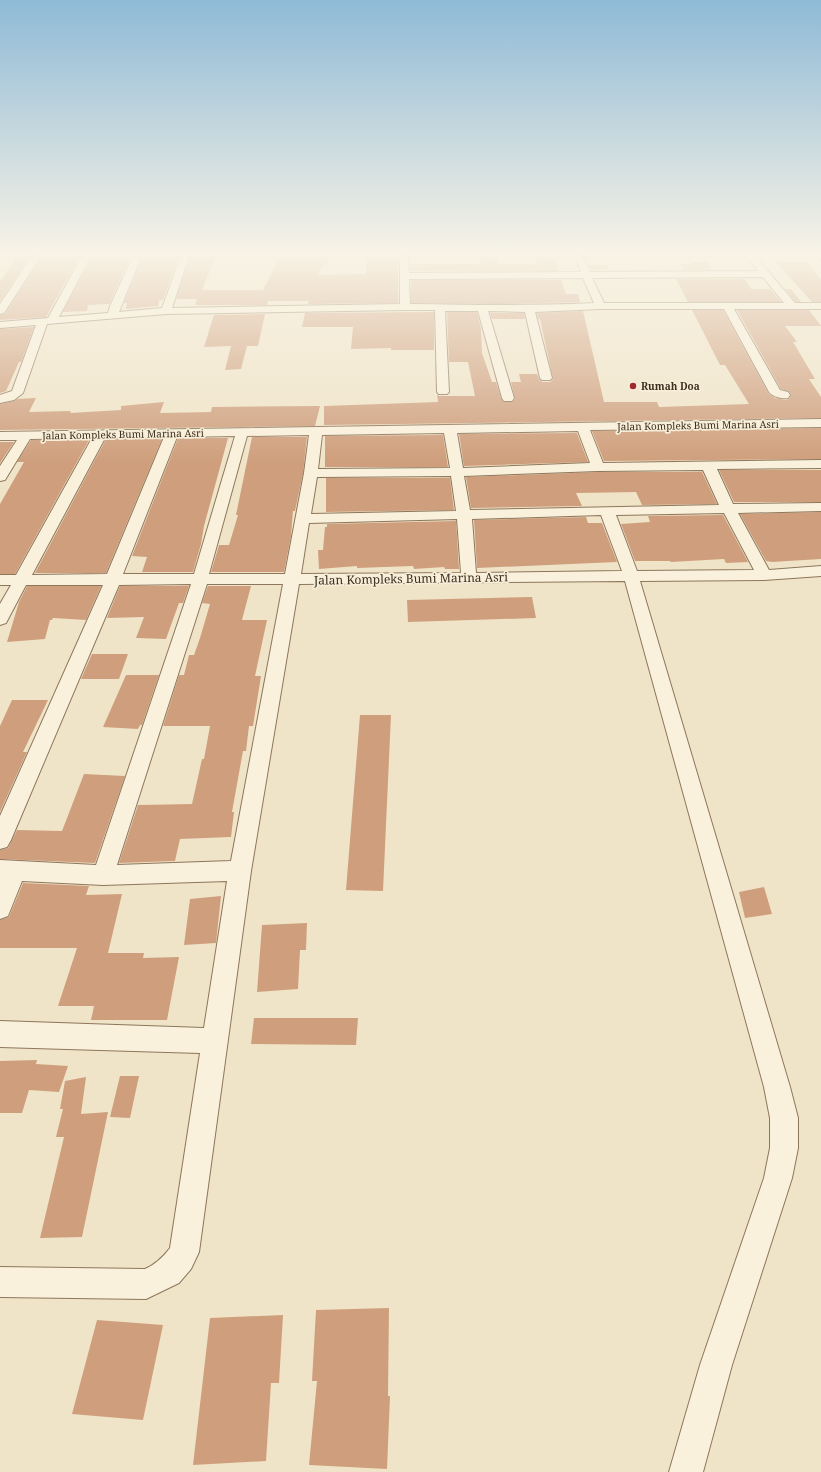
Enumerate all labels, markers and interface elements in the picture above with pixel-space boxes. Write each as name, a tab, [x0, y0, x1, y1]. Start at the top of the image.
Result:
place label: Rumah Doa	[641, 379, 700, 393]
marker: Rumah Doa	[628, 381, 638, 391]
street label: Jalan Kompleks Bumi Marina Asri	[616, 417, 780, 433]
street label: Jalan Kompleks Bumi Marina Asri	[41, 426, 205, 442]
street label: Jalan Kompleks Bumi Marina Asri	[313, 568, 508, 589]

